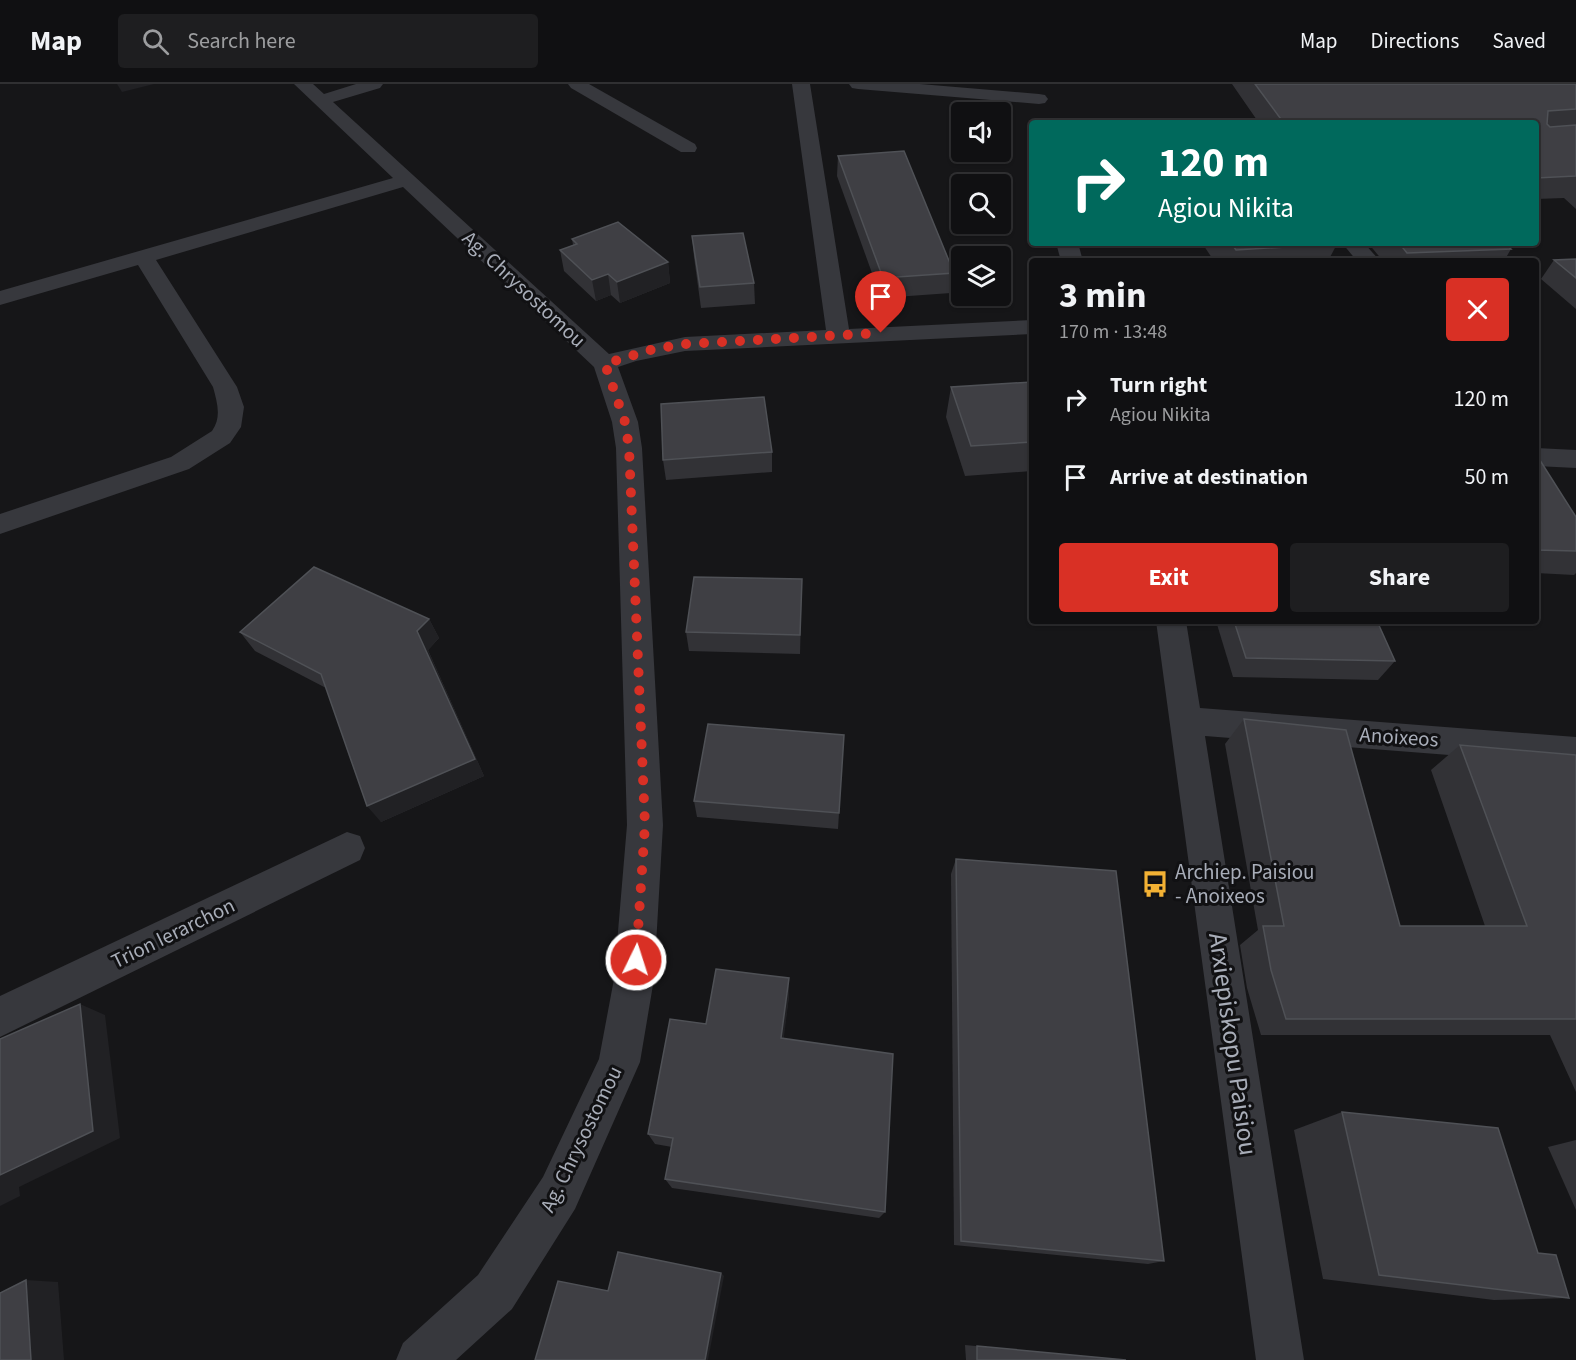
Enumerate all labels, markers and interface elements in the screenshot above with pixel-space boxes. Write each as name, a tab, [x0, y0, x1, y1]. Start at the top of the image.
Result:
search box	[118, 14, 538, 68]
text: Map	[30, 21, 82, 61]
icon: search	[139, 25, 172, 58]
text: Search here	[187, 25, 296, 57]
text: Map	[1300, 26, 1338, 56]
text: Directions	[1371, 26, 1459, 56]
text: Saved	[1492, 26, 1546, 56]
map controls	[951, 102, 1011, 306]
button: sound	[951, 102, 1011, 162]
text: 120 m	[1158, 133, 1269, 193]
icon: right	[1059, 144, 1137, 222]
button: search	[951, 174, 1011, 234]
text: Agiou Nikita	[1158, 189, 1294, 228]
street label: Ag. Chrysostomou	[455, 224, 593, 354]
button: layers	[951, 246, 1011, 306]
text: 3 min	[1059, 270, 1147, 321]
pin	[855, 271, 906, 333]
button: close	[1446, 278, 1509, 341]
icon: arrive	[864, 280, 897, 313]
text: 170 m · 13:48	[1059, 318, 1167, 346]
text: Turn right	[1110, 369, 1207, 401]
icon: right	[1059, 383, 1092, 416]
text: 120 m	[1454, 383, 1509, 415]
text: Agiou Nikita	[1110, 401, 1211, 429]
icon: arrive	[1059, 461, 1092, 494]
text: Arrive at destination	[1110, 461, 1308, 493]
text: 50 m	[1464, 461, 1509, 493]
button: Exit	[1059, 543, 1278, 612]
button: Share	[1290, 543, 1509, 612]
street label: Anoixeos	[1359, 719, 1440, 755]
place label: Archiep. Paisiou - Anoixeos	[1175, 857, 1314, 911]
bus stop icon: Archiep. Paisiou - Anoixeos	[1140, 869, 1170, 899]
street label: Trion Ierarchon	[106, 890, 240, 976]
position arrow	[604, 928, 668, 992]
street label: Arxiepiskopu Paisiou	[1199, 930, 1267, 1158]
street label: Ag. Chrysostomou	[533, 1061, 629, 1217]

